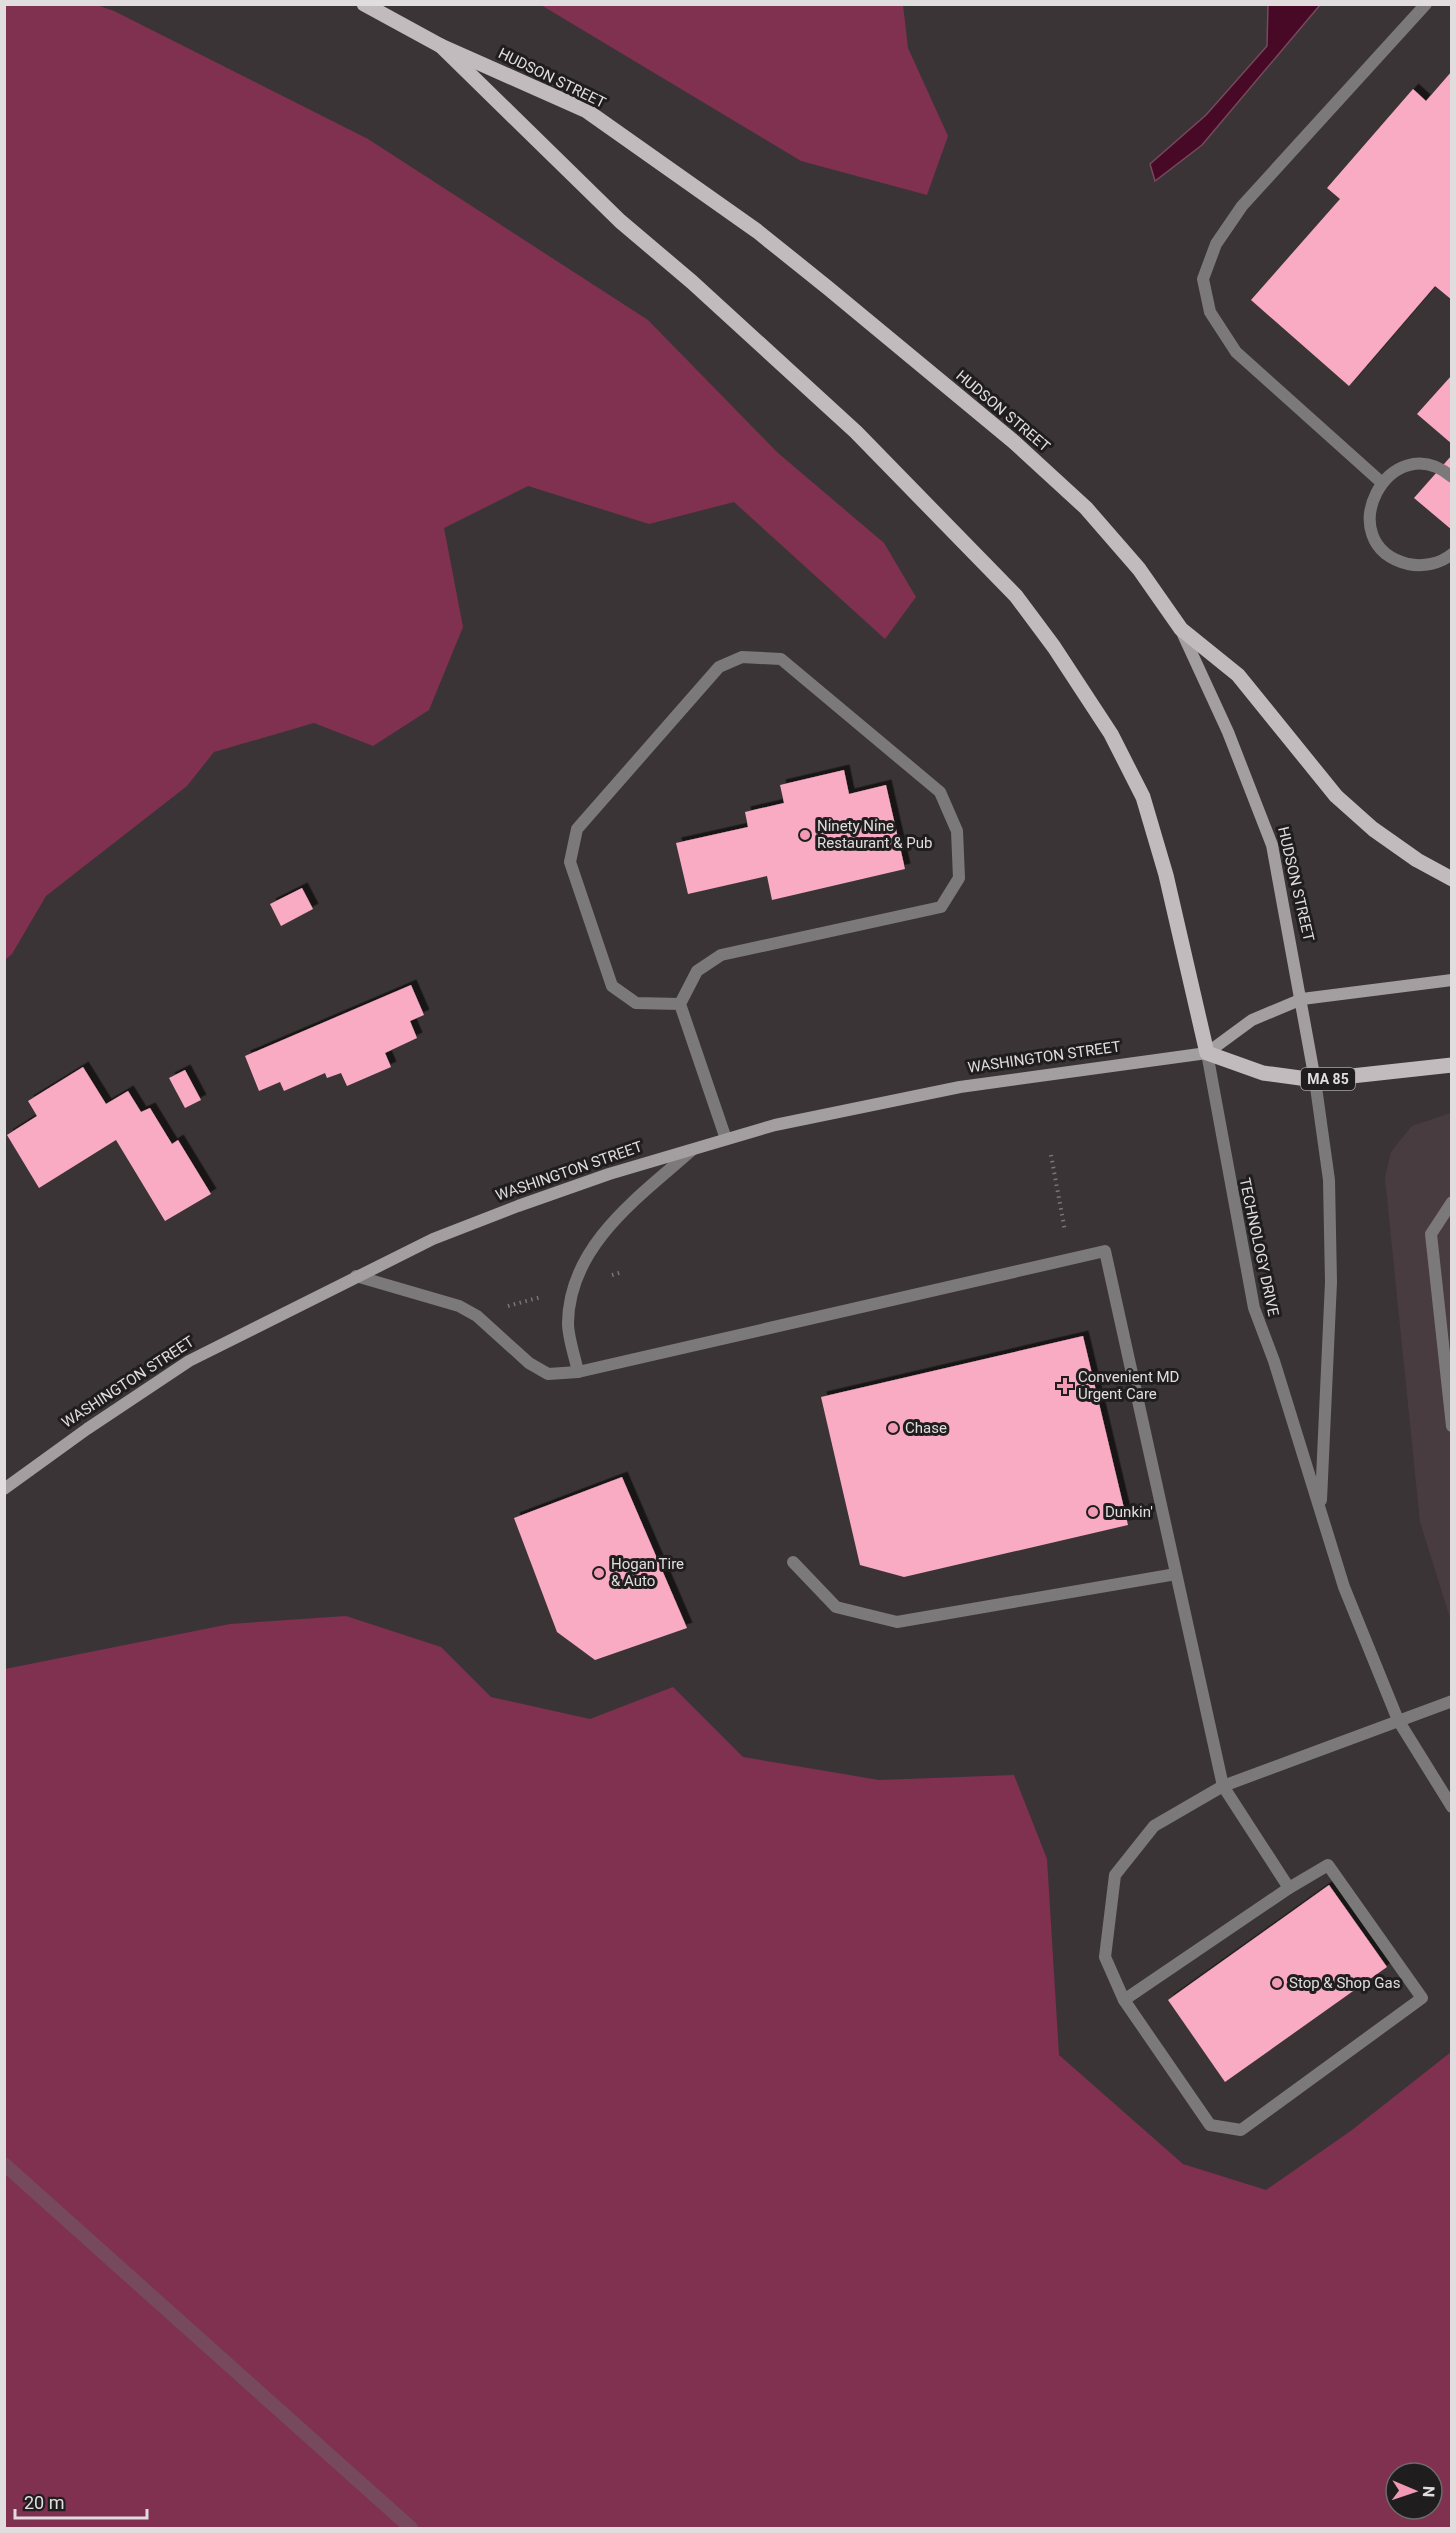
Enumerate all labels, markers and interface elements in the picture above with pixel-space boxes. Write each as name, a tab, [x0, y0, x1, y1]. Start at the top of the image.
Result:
street label: HUDSON STREET	[495, 44, 609, 112]
street label: HUDSON STREET	[952, 366, 1054, 456]
place label: Ninety Nine Restaurant & Pub	[817, 817, 932, 852]
street label: HUDSON STREET	[1274, 825, 1318, 943]
marker: Ninety Nine Restaurant & Pub	[798, 828, 812, 842]
street label: WASHINGTON STREET	[966, 1037, 1122, 1077]
road number: MA 85	[1301, 1068, 1355, 1090]
street label: WASHINGTON STREET	[493, 1137, 645, 1205]
street label: TECHNOLOGY DRIVE	[1236, 1176, 1283, 1318]
street label: WASHINGTON STREET	[58, 1332, 198, 1432]
place label: Convenient MD Urgent Care	[1078, 1368, 1179, 1403]
marker: Convenient MD Urgent Care	[1056, 1377, 1074, 1395]
place label: Chase	[905, 1419, 947, 1437]
marker: Chase	[886, 1421, 900, 1435]
place label: Dunkin'	[1105, 1503, 1153, 1521]
marker: Dunkin'	[1086, 1505, 1100, 1519]
place label: Hogan Tire & Auto	[611, 1555, 684, 1590]
marker: Hogan Tire & Auto	[592, 1566, 606, 1580]
place label: Stop & Shop Gas	[1289, 1974, 1400, 1992]
marker: Stop & Shop Gas	[1270, 1976, 1284, 1990]
north arrow	[1384, 2461, 1444, 2521]
scale bar	[15, 2482, 147, 2520]
text: N	[1419, 2486, 1438, 2497]
text: 20 m	[24, 2492, 64, 2513]

